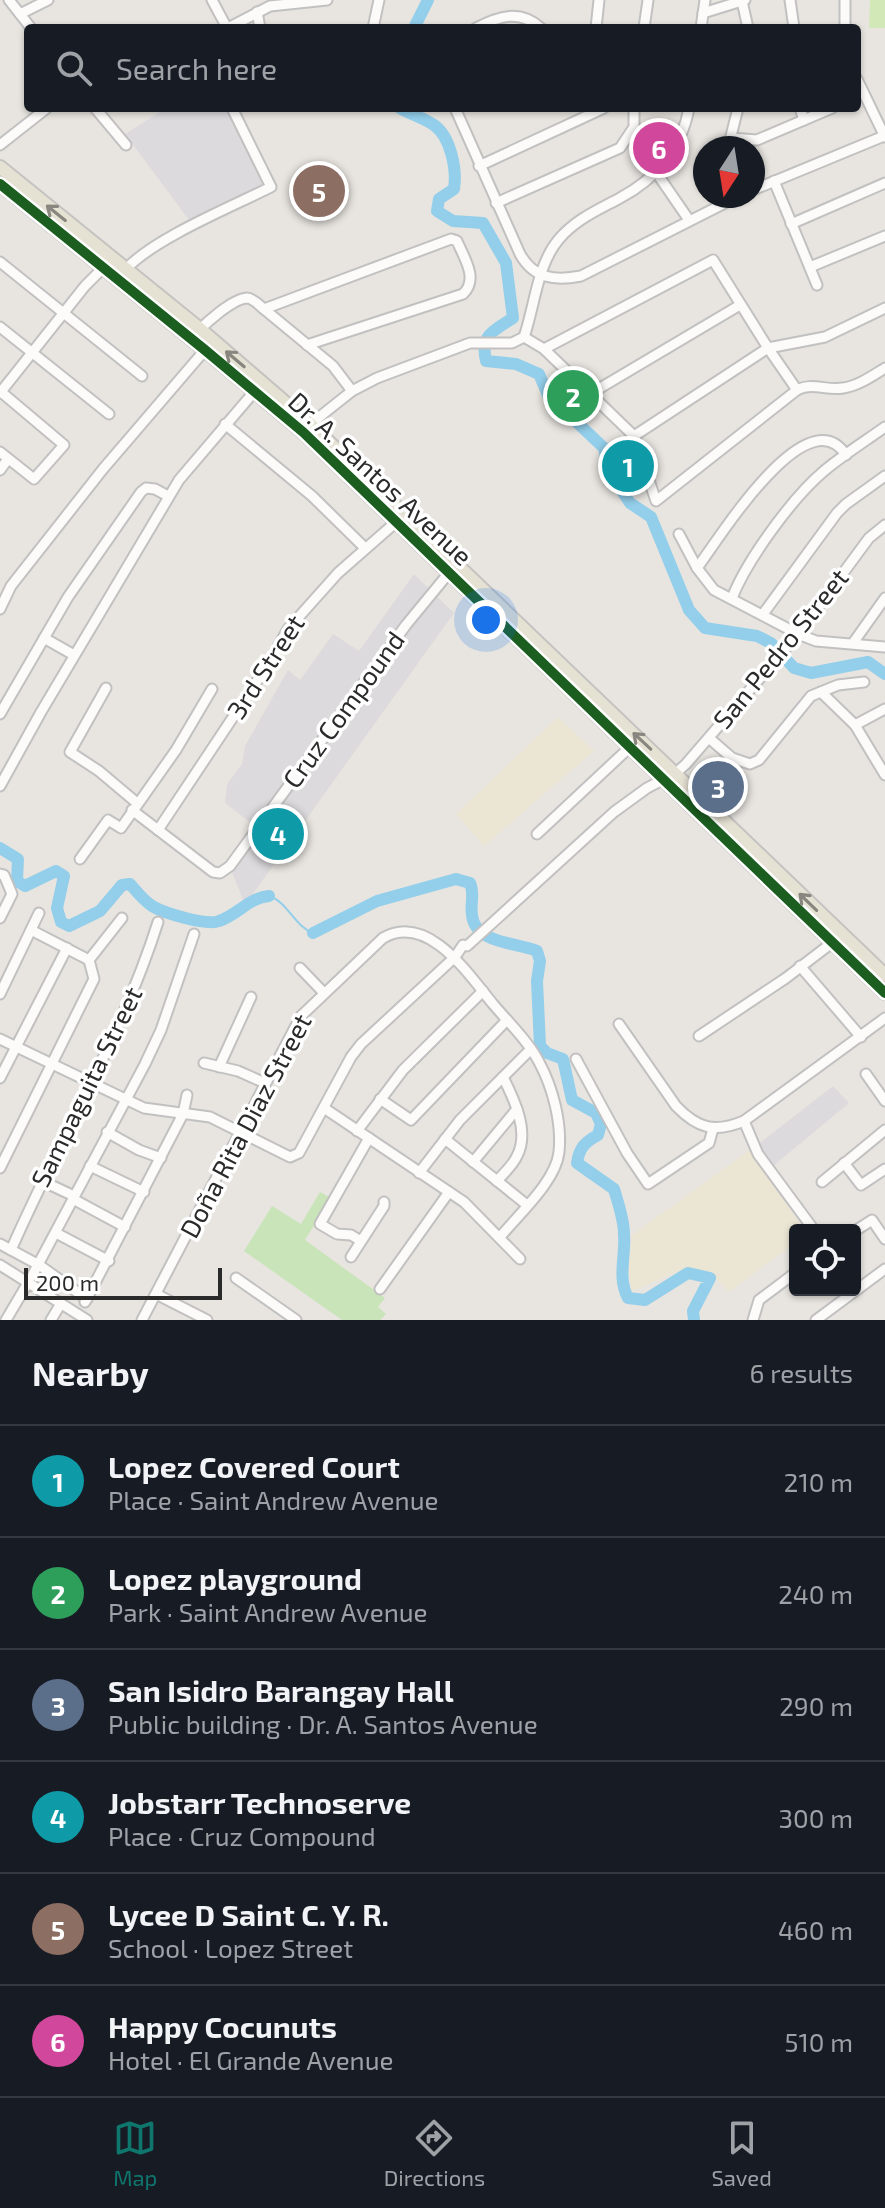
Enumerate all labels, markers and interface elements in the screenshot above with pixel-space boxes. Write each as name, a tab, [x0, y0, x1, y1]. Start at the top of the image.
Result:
search box	[24, 24, 861, 112]
icon: search	[52, 46, 96, 90]
text: Search here	[116, 50, 277, 86]
pin: 6	[633, 118, 685, 178]
north arrow	[693, 136, 765, 208]
pin: 5	[293, 161, 345, 221]
one-way arrow	[46, 204, 67, 221]
one-way arrow	[225, 350, 245, 368]
pin: 2	[547, 366, 599, 426]
street label: Dr. A. Santos Avenue	[283, 385, 479, 571]
pin: 1	[602, 436, 654, 496]
street label: San Pedro Street	[706, 562, 854, 734]
your location	[466, 600, 506, 640]
street label: 3rd Street	[220, 608, 310, 724]
street label: Cruz Compound	[276, 625, 410, 794]
one-way arrow	[632, 732, 652, 751]
pin: 3	[692, 757, 744, 817]
pin: 4	[252, 804, 304, 864]
one-way arrow	[799, 893, 818, 912]
street label: Sampaguita Street	[24, 981, 148, 1192]
street label: Doña Rita Diaz Street	[173, 1008, 317, 1243]
map controls	[789, 1224, 861, 1296]
button: locate	[789, 1224, 861, 1296]
scale bar	[24, 1264, 222, 1300]
text: 200 m	[36, 1269, 99, 1295]
text: Nearby	[32, 1352, 149, 1393]
text: 6 results	[750, 1357, 853, 1388]
text: Lopez Covered Court	[108, 1448, 400, 1484]
text: 1	[52, 1466, 64, 1497]
text: 210 m	[784, 1466, 853, 1497]
text: Place · Saint Andrew Avenue	[108, 1484, 438, 1515]
text: Lopez playground	[108, 1560, 362, 1596]
text: 2	[50, 1578, 66, 1609]
text: 240 m	[778, 1578, 853, 1609]
text: Park · Saint Andrew Avenue	[108, 1596, 428, 1627]
text: San Isidro Barangay Hall	[108, 1672, 454, 1708]
text: 3	[51, 1690, 65, 1721]
text: 290 m	[779, 1690, 853, 1721]
text: Public building · Dr. A. Santos Avenue	[108, 1708, 538, 1739]
text: Jobstarr Technoserve	[108, 1784, 411, 1820]
text: 4	[50, 1802, 66, 1833]
text: 300 m	[779, 1802, 853, 1833]
text: Place · Cruz Compound	[108, 1820, 376, 1851]
text: Lycee D Saint C. Y. R.	[108, 1896, 389, 1932]
text: 5	[51, 1914, 65, 1945]
text: 460 m	[778, 1914, 853, 1945]
text: School · Lopez Street	[108, 1932, 353, 1963]
text: Happy Cocunuts	[108, 2008, 337, 2044]
text: 6	[50, 2026, 66, 2057]
text: 510 m	[784, 2026, 853, 2057]
text: Hotel · El Grande Avenue	[108, 2044, 394, 2075]
tab: Map	[113, 2116, 157, 2190]
tab: Directions	[384, 2116, 485, 2190]
tab: Saved	[711, 2116, 772, 2190]

